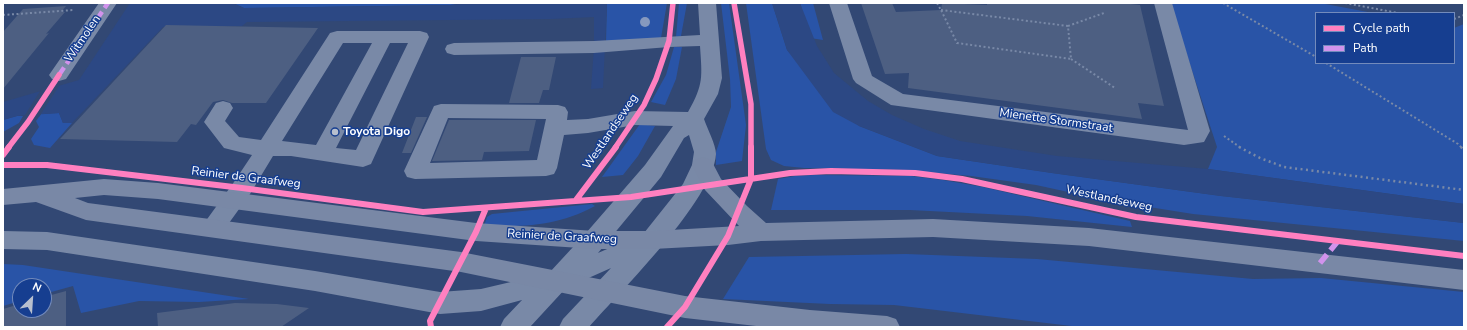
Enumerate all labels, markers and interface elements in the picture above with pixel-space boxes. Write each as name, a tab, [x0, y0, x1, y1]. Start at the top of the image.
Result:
legend	[1315, 12, 1455, 64]
street label: Witmolen	[62, 13, 104, 65]
text: Cycle path	[1353, 20, 1410, 36]
text: Path	[1353, 40, 1378, 56]
street label: Westlandseweg	[580, 91, 642, 173]
street label: Mienette Stormstraat	[999, 106, 1113, 136]
place label: Toyota Digo	[343, 125, 410, 139]
marker: Toyota Digo	[330, 127, 340, 137]
street label: Reinier de Graafweg	[191, 164, 301, 192]
street label: Westlandseweg	[1064, 183, 1154, 215]
street label: Reinier de Graafweg	[507, 227, 617, 247]
north arrow	[12, 278, 52, 318]
text: N	[30, 279, 44, 296]

